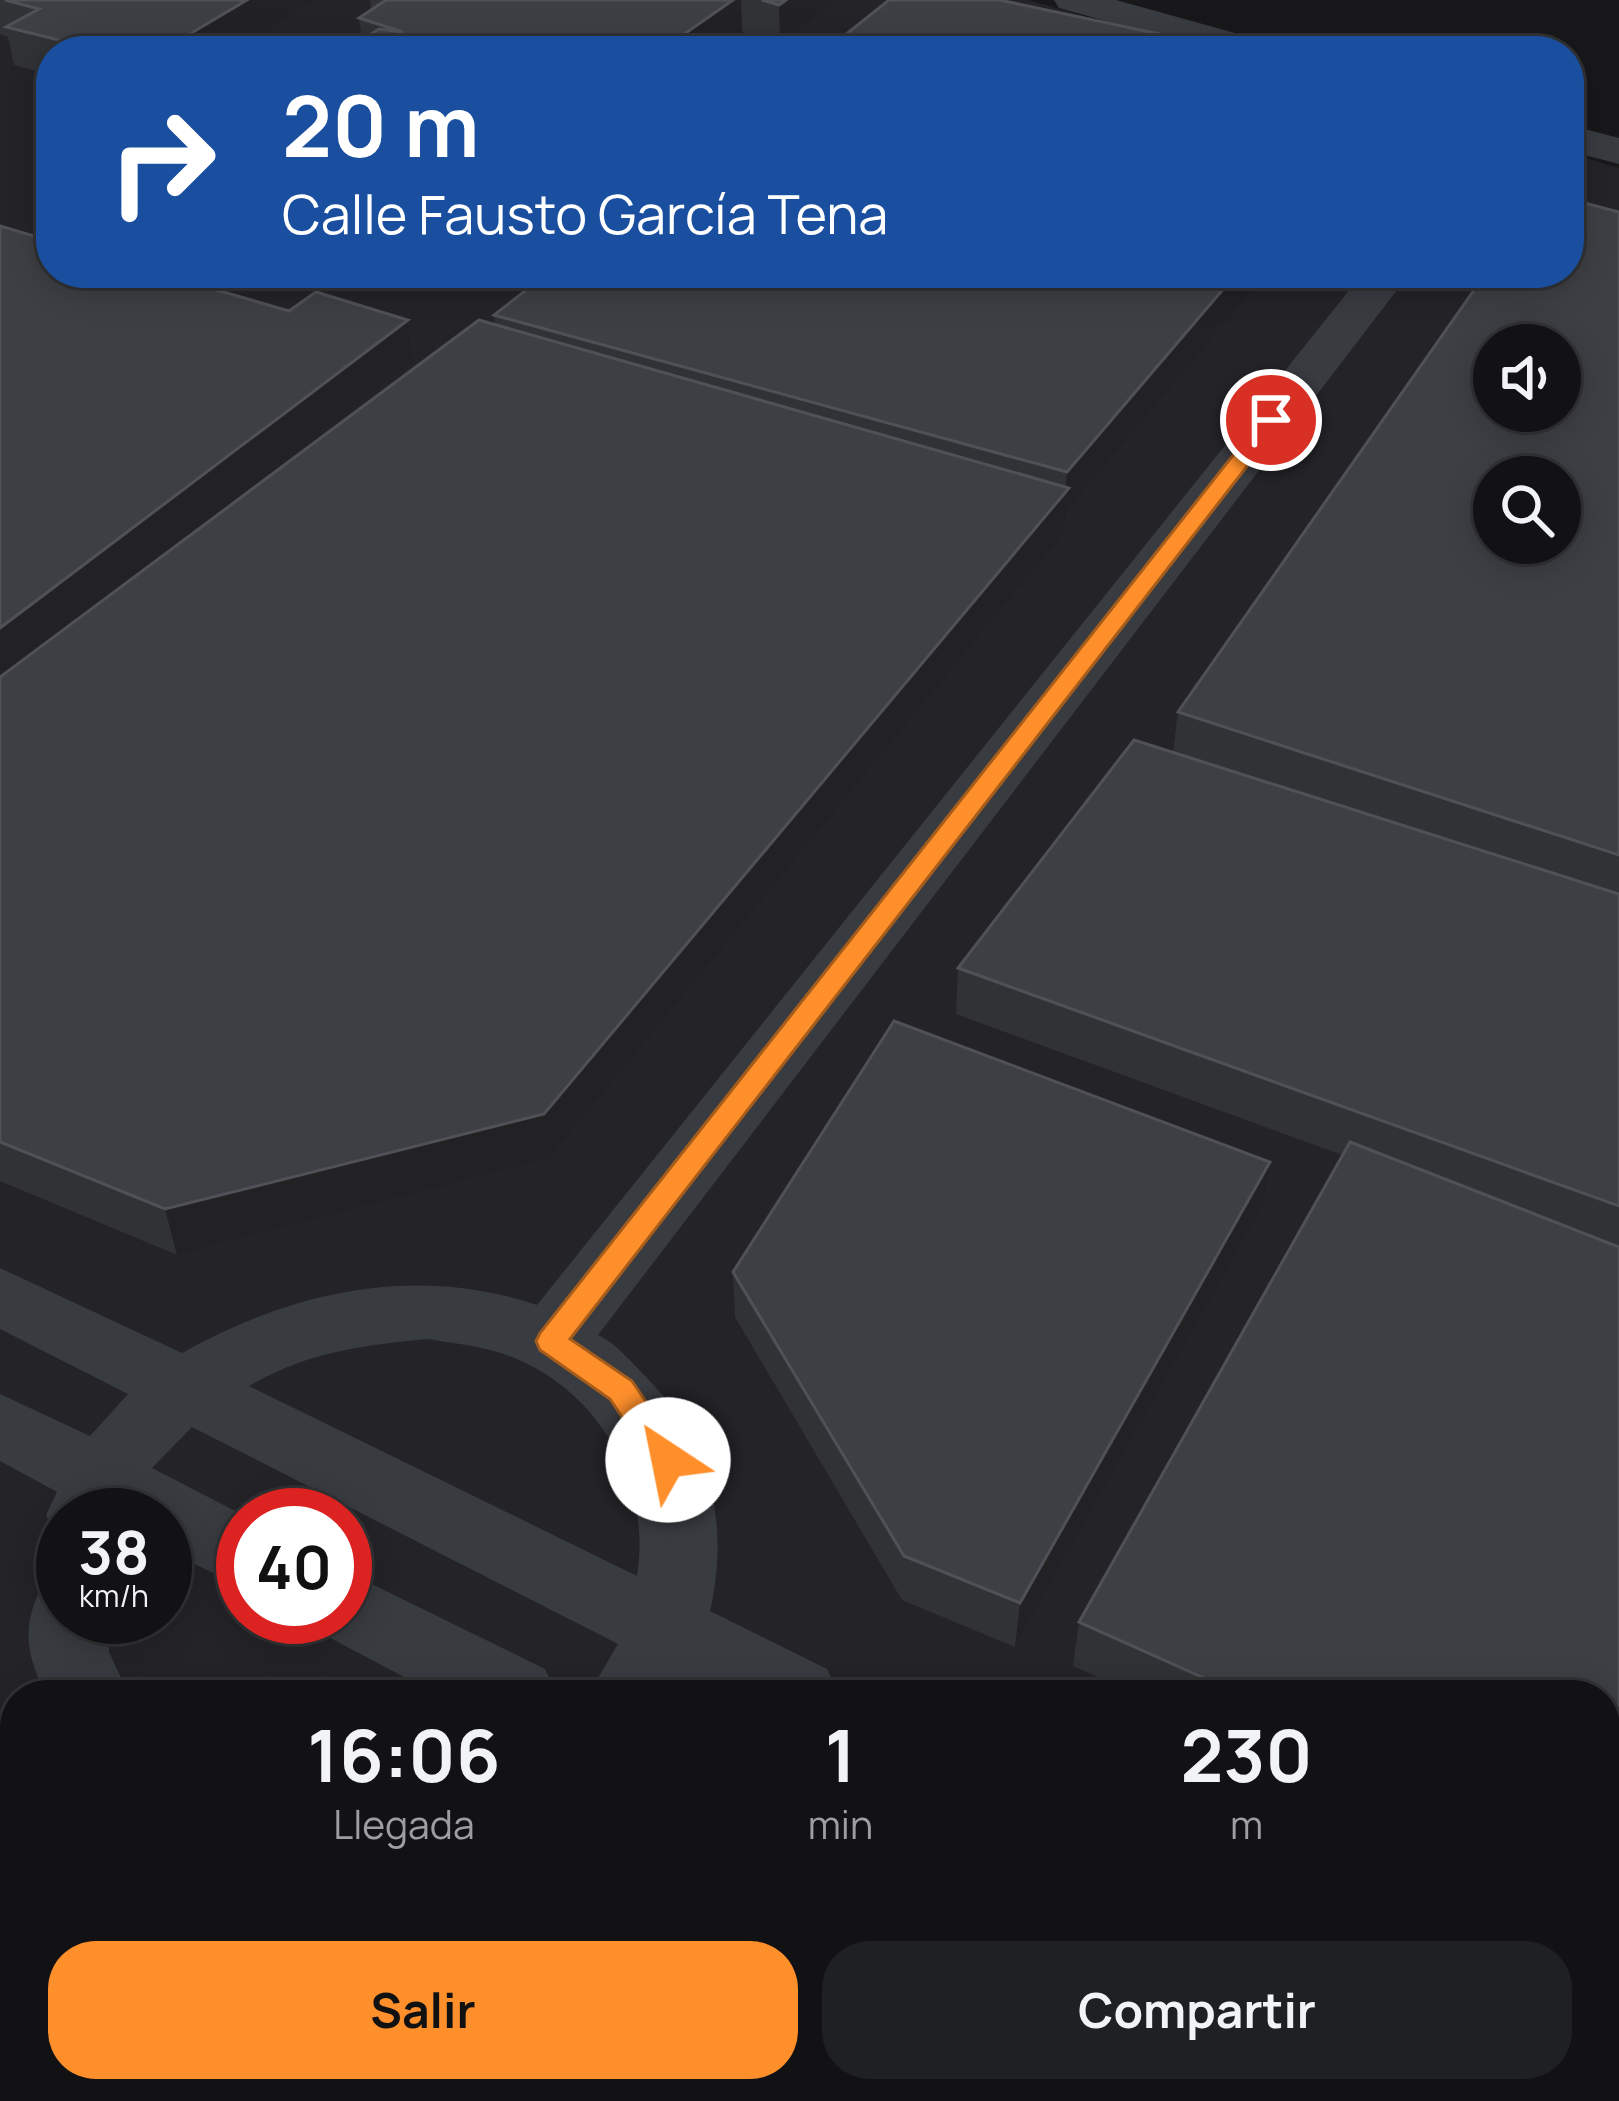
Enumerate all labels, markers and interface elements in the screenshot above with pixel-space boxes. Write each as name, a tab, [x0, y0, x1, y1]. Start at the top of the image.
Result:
text: 20 m	[282, 67, 480, 182]
icon: right	[84, 84, 240, 240]
text: Calle Fausto García Tena	[282, 176, 888, 250]
map controls	[1473, 324, 1581, 564]
button: sound	[1473, 324, 1581, 432]
pin	[1220, 369, 1322, 471]
icon: arrive	[1238, 387, 1304, 453]
button: search	[1473, 456, 1581, 564]
position arrow	[605, 1397, 731, 1523]
speed limit sign: 40	[216, 1488, 372, 1644]
text: 38	[78, 1510, 150, 1592]
text: km/h	[79, 1575, 149, 1616]
text: 16:06	[307, 1705, 500, 1804]
text: 1	[825, 1705, 856, 1804]
text: 230	[1181, 1705, 1313, 1804]
text: Llegada	[333, 1797, 475, 1851]
text: min	[808, 1797, 873, 1851]
text: m	[1230, 1797, 1263, 1851]
button: Salir	[48, 1941, 798, 2079]
button: Compartir	[822, 1941, 1572, 2079]

